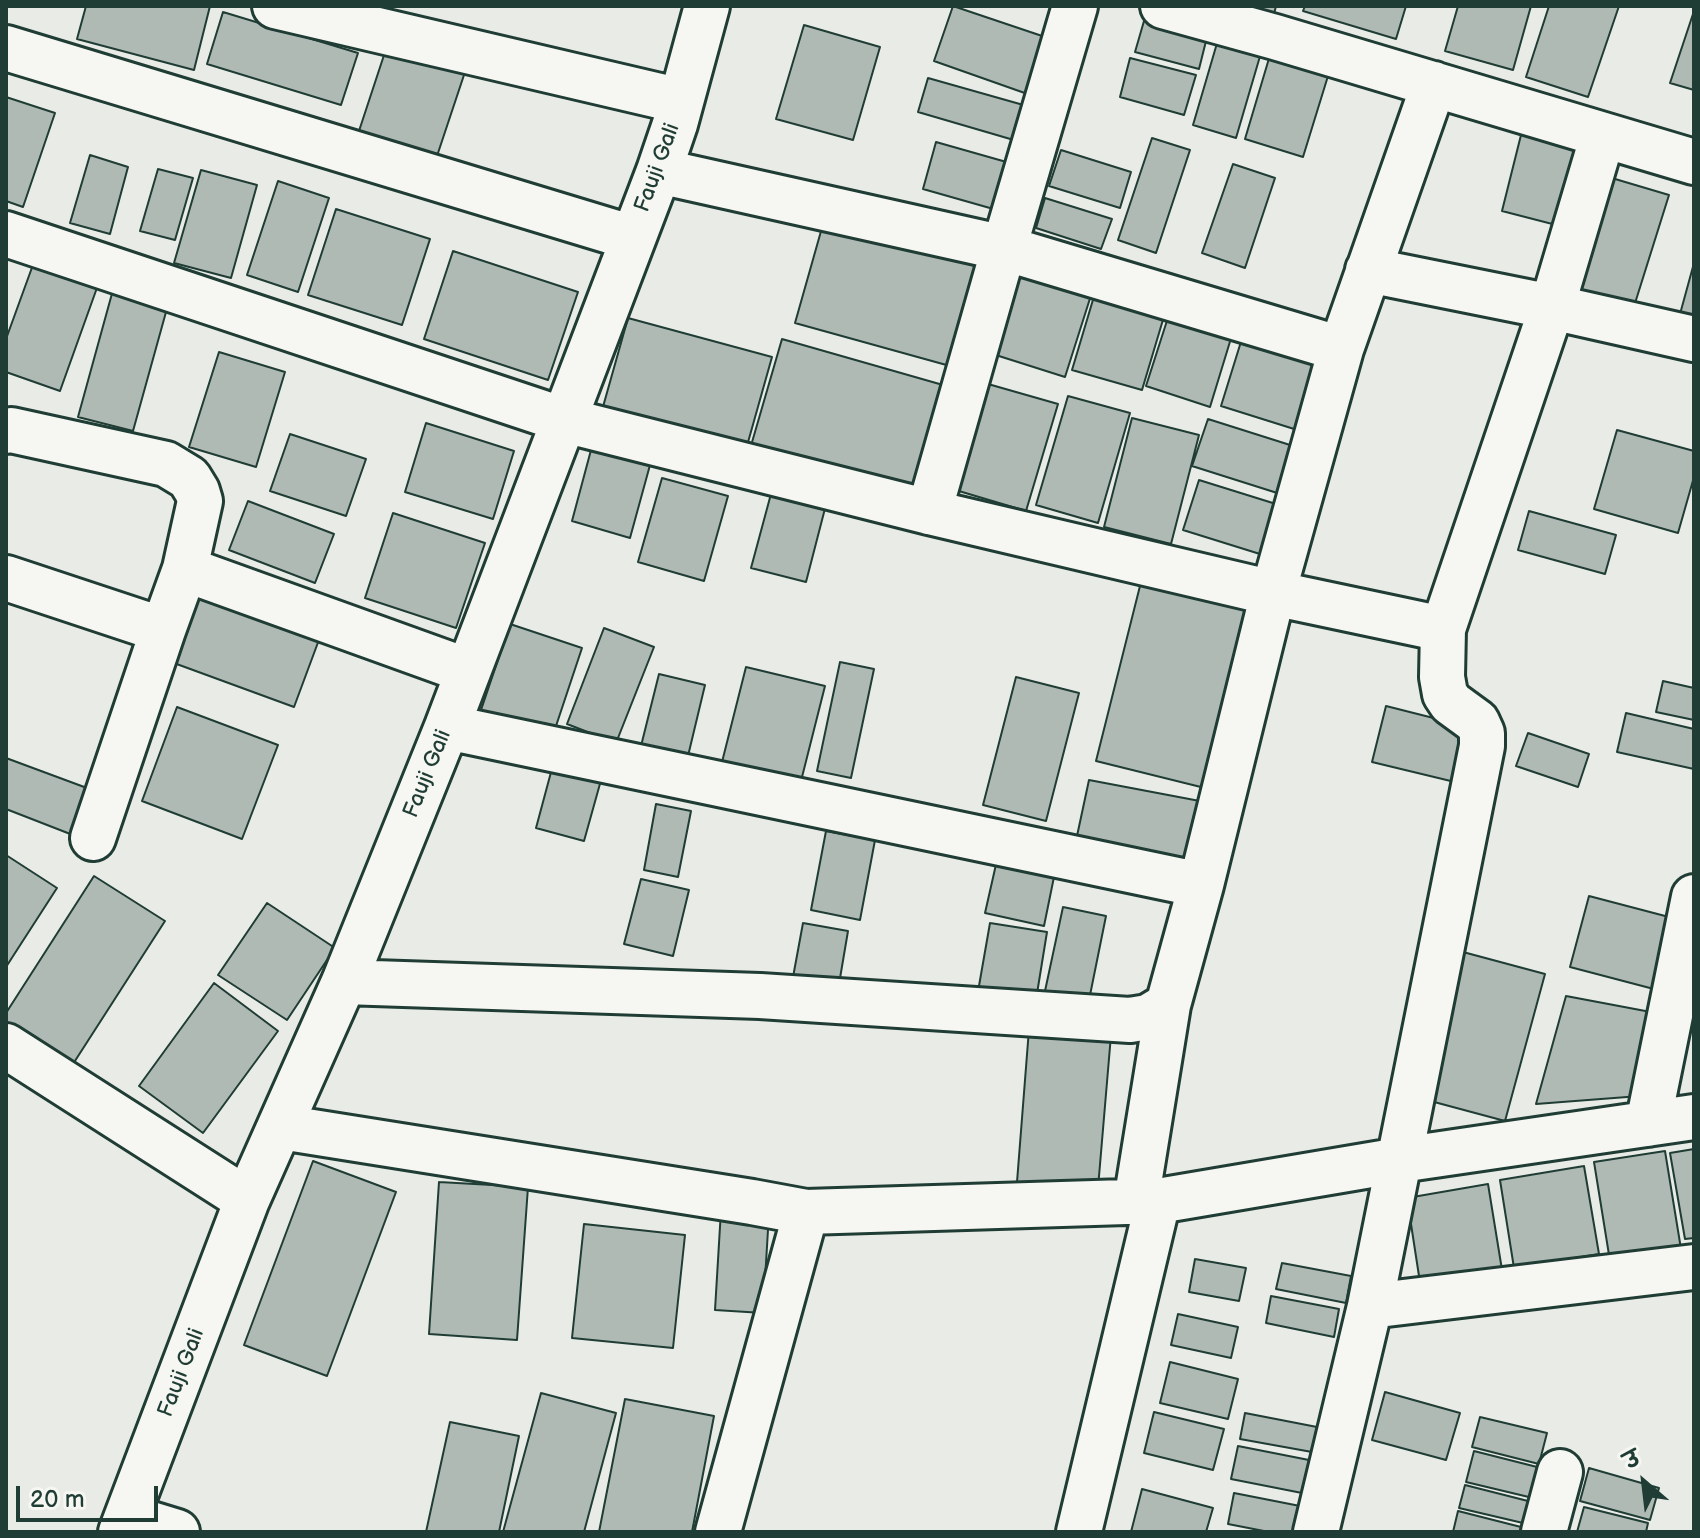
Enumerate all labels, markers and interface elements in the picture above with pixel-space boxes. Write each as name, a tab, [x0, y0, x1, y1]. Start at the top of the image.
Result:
street label: Fauji Gali	[630, 120, 686, 216]
street label: Fauji Gali	[398, 726, 458, 822]
street label: Fauji Gali	[153, 1325, 211, 1421]
north arrow	[1604, 1442, 1684, 1522]
text: उ	[1620, 1445, 1645, 1476]
scale bar	[20, 1470, 162, 1520]
text: 20 m	[30, 1485, 85, 1514]

